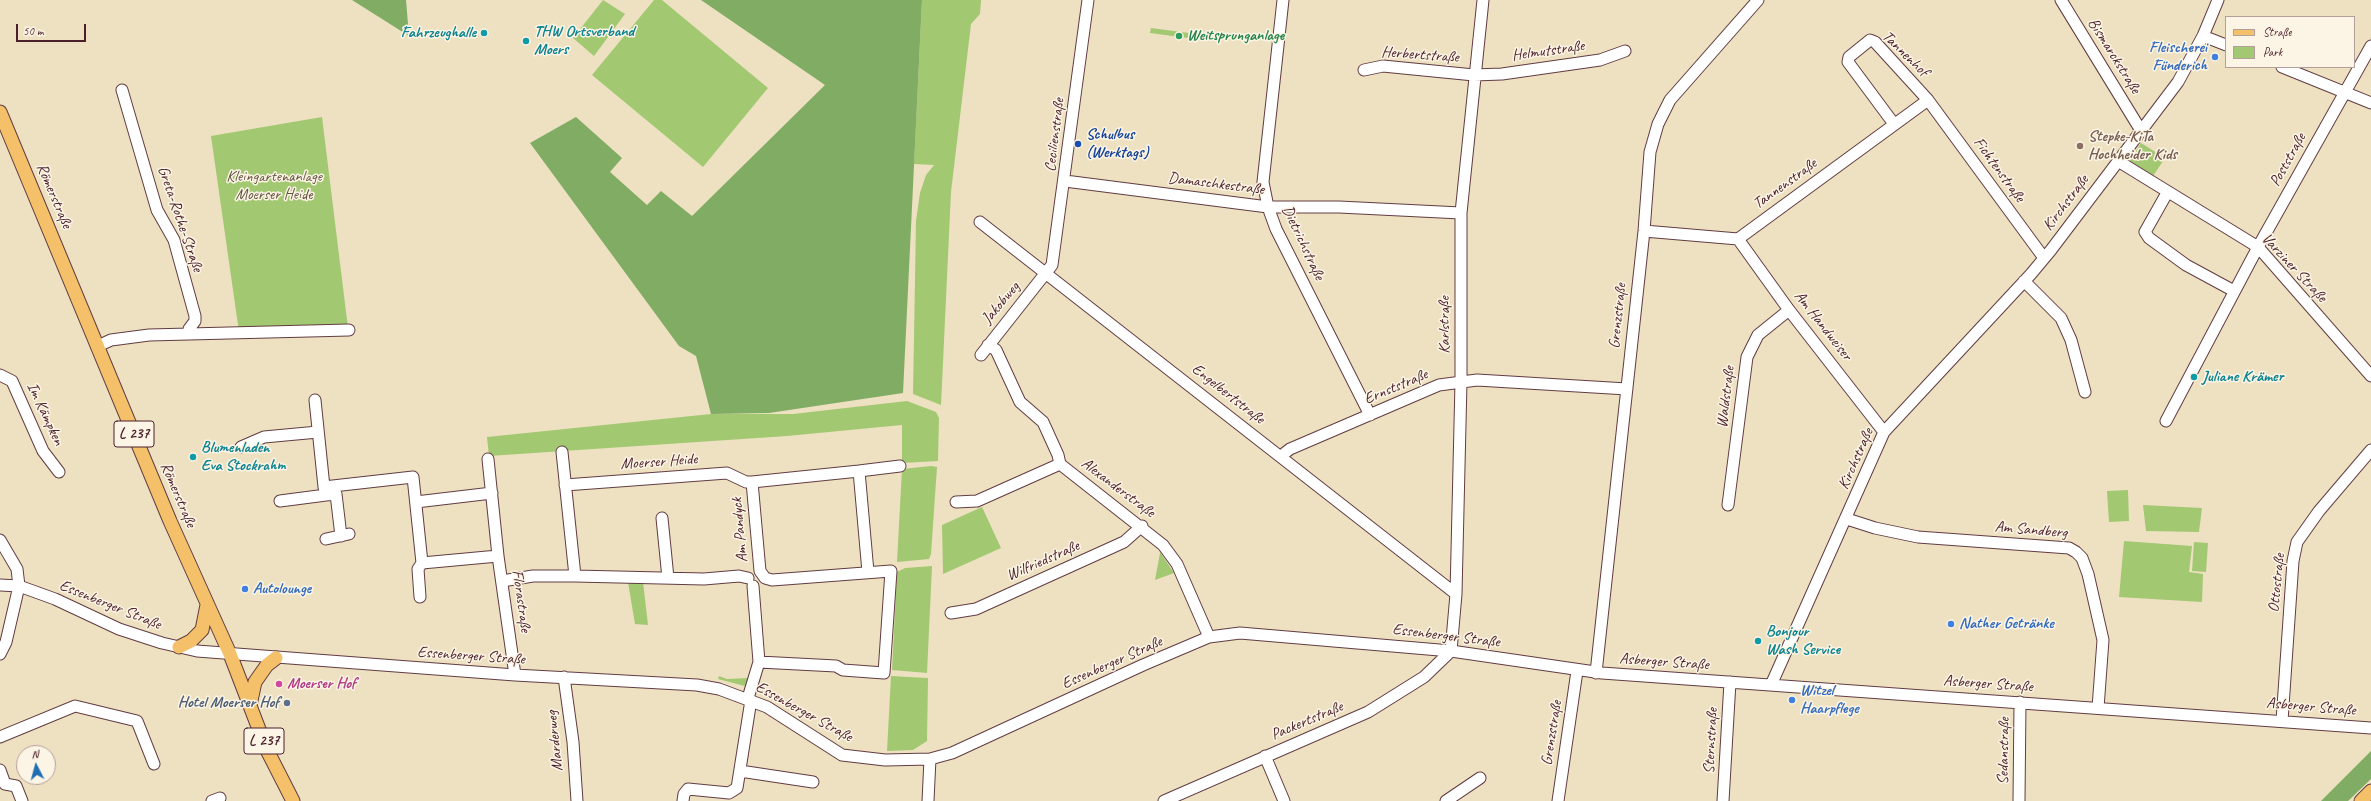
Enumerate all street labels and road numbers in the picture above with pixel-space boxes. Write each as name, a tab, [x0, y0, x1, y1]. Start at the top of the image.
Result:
street label: Bismarckstraße	[2083, 15, 2145, 97]
street label: Tannenhof	[1878, 27, 1932, 81]
street label: Helmutstraße	[1511, 36, 1585, 66]
street label: Herbertstraße	[1381, 43, 1459, 67]
street label: Cecilienstraße	[1041, 97, 1069, 173]
street label: Poststraße	[2266, 130, 2310, 190]
street label: Fichtenstraße	[1969, 134, 2029, 206]
street label: Tannenstraße	[1749, 154, 1821, 214]
street label: Römerstraße	[32, 161, 76, 231]
street label: Greta-Rothe-Straße	[153, 164, 207, 274]
street label: Damaschkestraße	[1167, 169, 1265, 199]
street label: Kirchstraße	[2039, 171, 2093, 235]
street label: Dietrichstraße	[1277, 203, 1329, 283]
street label: Varziner Straße	[2257, 229, 2331, 307]
street label: Jakobweg	[978, 278, 1024, 328]
street label: Grenzstraße	[1605, 282, 1631, 350]
street label: Am Handweiser	[1790, 287, 1856, 365]
street label: Karlstraße	[1435, 296, 1455, 354]
street label: Engelbertstraße	[1188, 360, 1268, 428]
street label: Ernststraße	[1361, 365, 1431, 409]
street label: Waldstraße	[1713, 365, 1739, 429]
street label: Im Kämpken	[22, 379, 68, 449]
road number: L 237	[114, 421, 154, 447]
street label: Kirchstraße	[1834, 425, 1878, 493]
street label: Moerser Heide	[620, 450, 698, 474]
street label: Alexanderstraße	[1077, 454, 1159, 522]
street label: Römerstraße	[156, 460, 200, 530]
street label: Am Pandyck	[728, 497, 752, 563]
street label: Am Sandberg	[1994, 517, 2068, 543]
street label: Wilfriedstraße	[1004, 536, 1082, 586]
street label: Ottostraße	[2264, 553, 2290, 613]
street label: Florastraße	[507, 569, 535, 633]
street label: Essenberger Straße	[56, 576, 164, 634]
street label: Essenberger Straße	[1391, 620, 1501, 652]
street label: Essenberger Straße	[1059, 632, 1165, 694]
street label: Essenberger Straße	[417, 643, 525, 669]
street label: Asberger Straße	[1619, 649, 1709, 675]
street label: Asberger Straße	[1943, 671, 2033, 697]
street label: Essenberger Straße	[752, 677, 856, 747]
street label: Asberger Straße	[2266, 694, 2356, 720]
street label: Packertstraße	[1268, 697, 1346, 745]
street label: Grenzstraße	[1537, 699, 1567, 767]
street label: Sternstraße	[1700, 708, 1722, 774]
street label: Marderweg	[542, 710, 568, 772]
street label: Sedanstraße	[1994, 717, 2014, 785]
road number: L 237	[244, 728, 284, 754]

